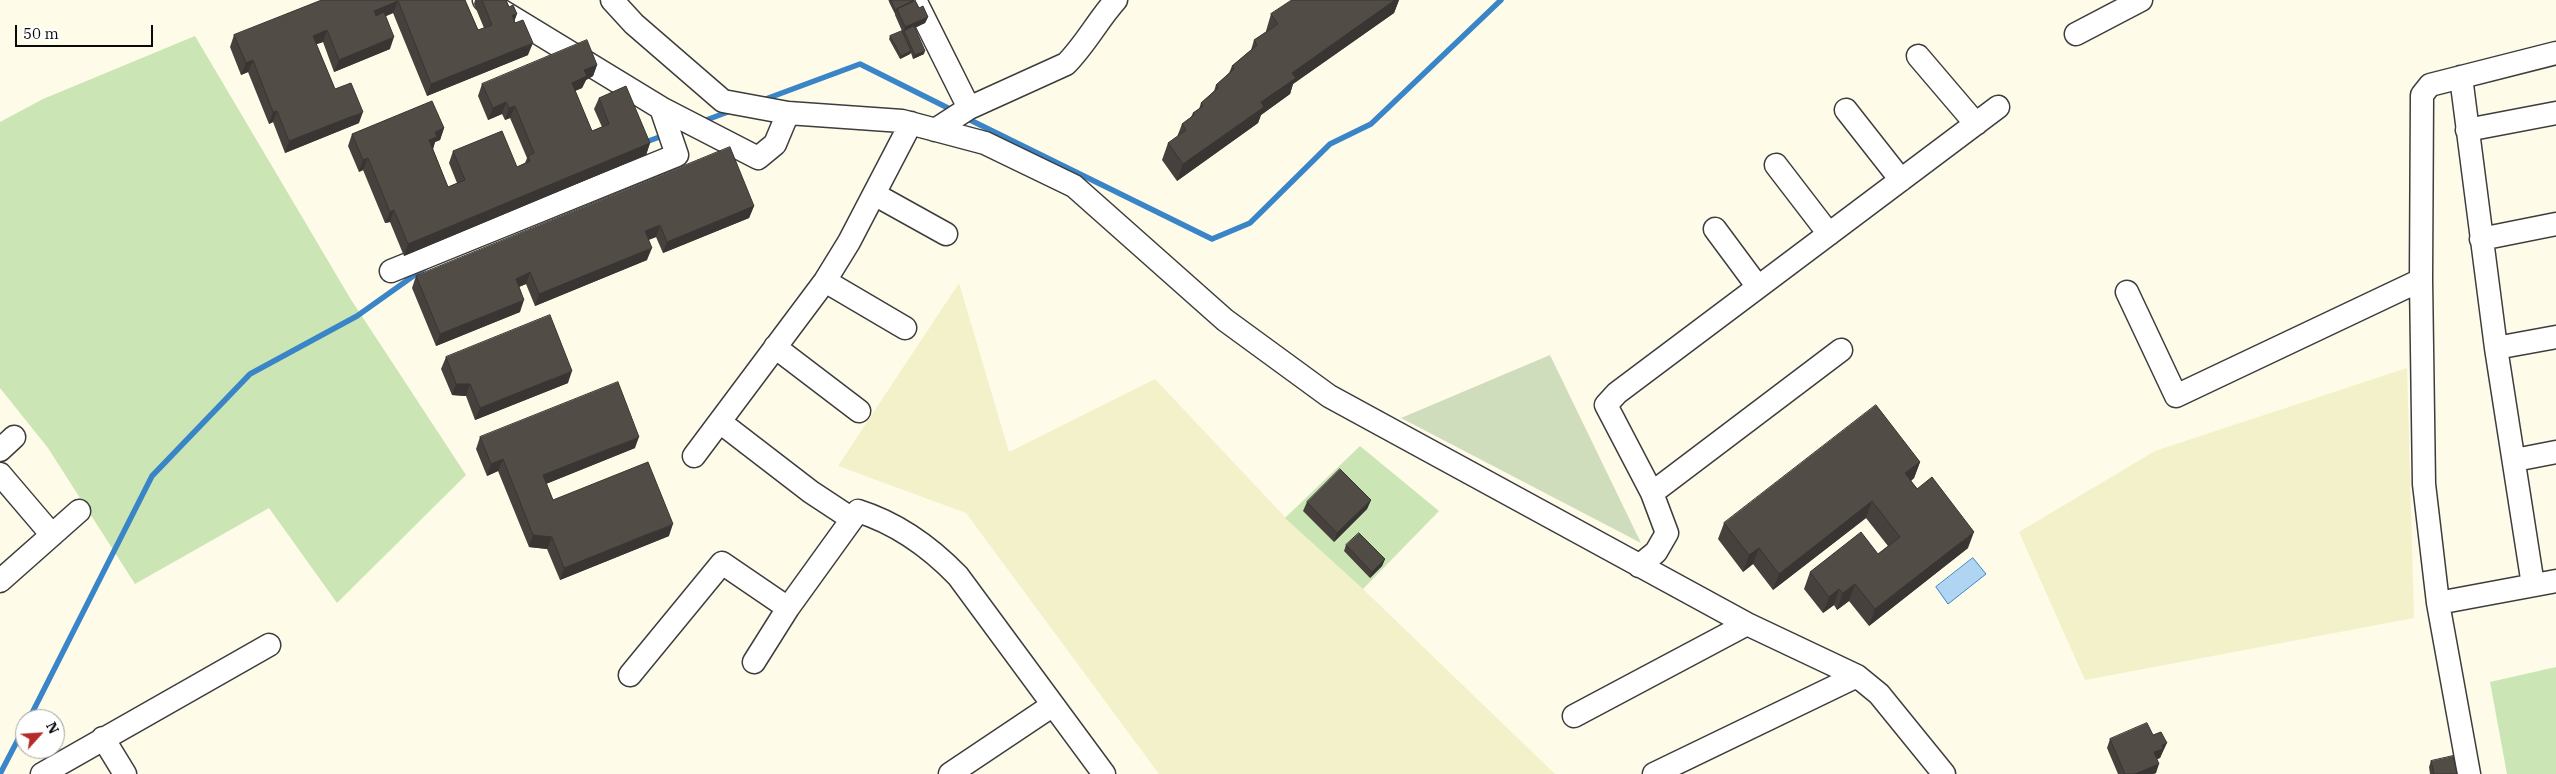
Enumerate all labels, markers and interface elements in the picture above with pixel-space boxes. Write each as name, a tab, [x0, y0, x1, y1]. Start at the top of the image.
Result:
scale bar	[18, 15, 155, 47]
text: 50 m	[23, 24, 59, 43]
north arrow	[15, 709, 65, 759]
text: N	[42, 719, 63, 737]

